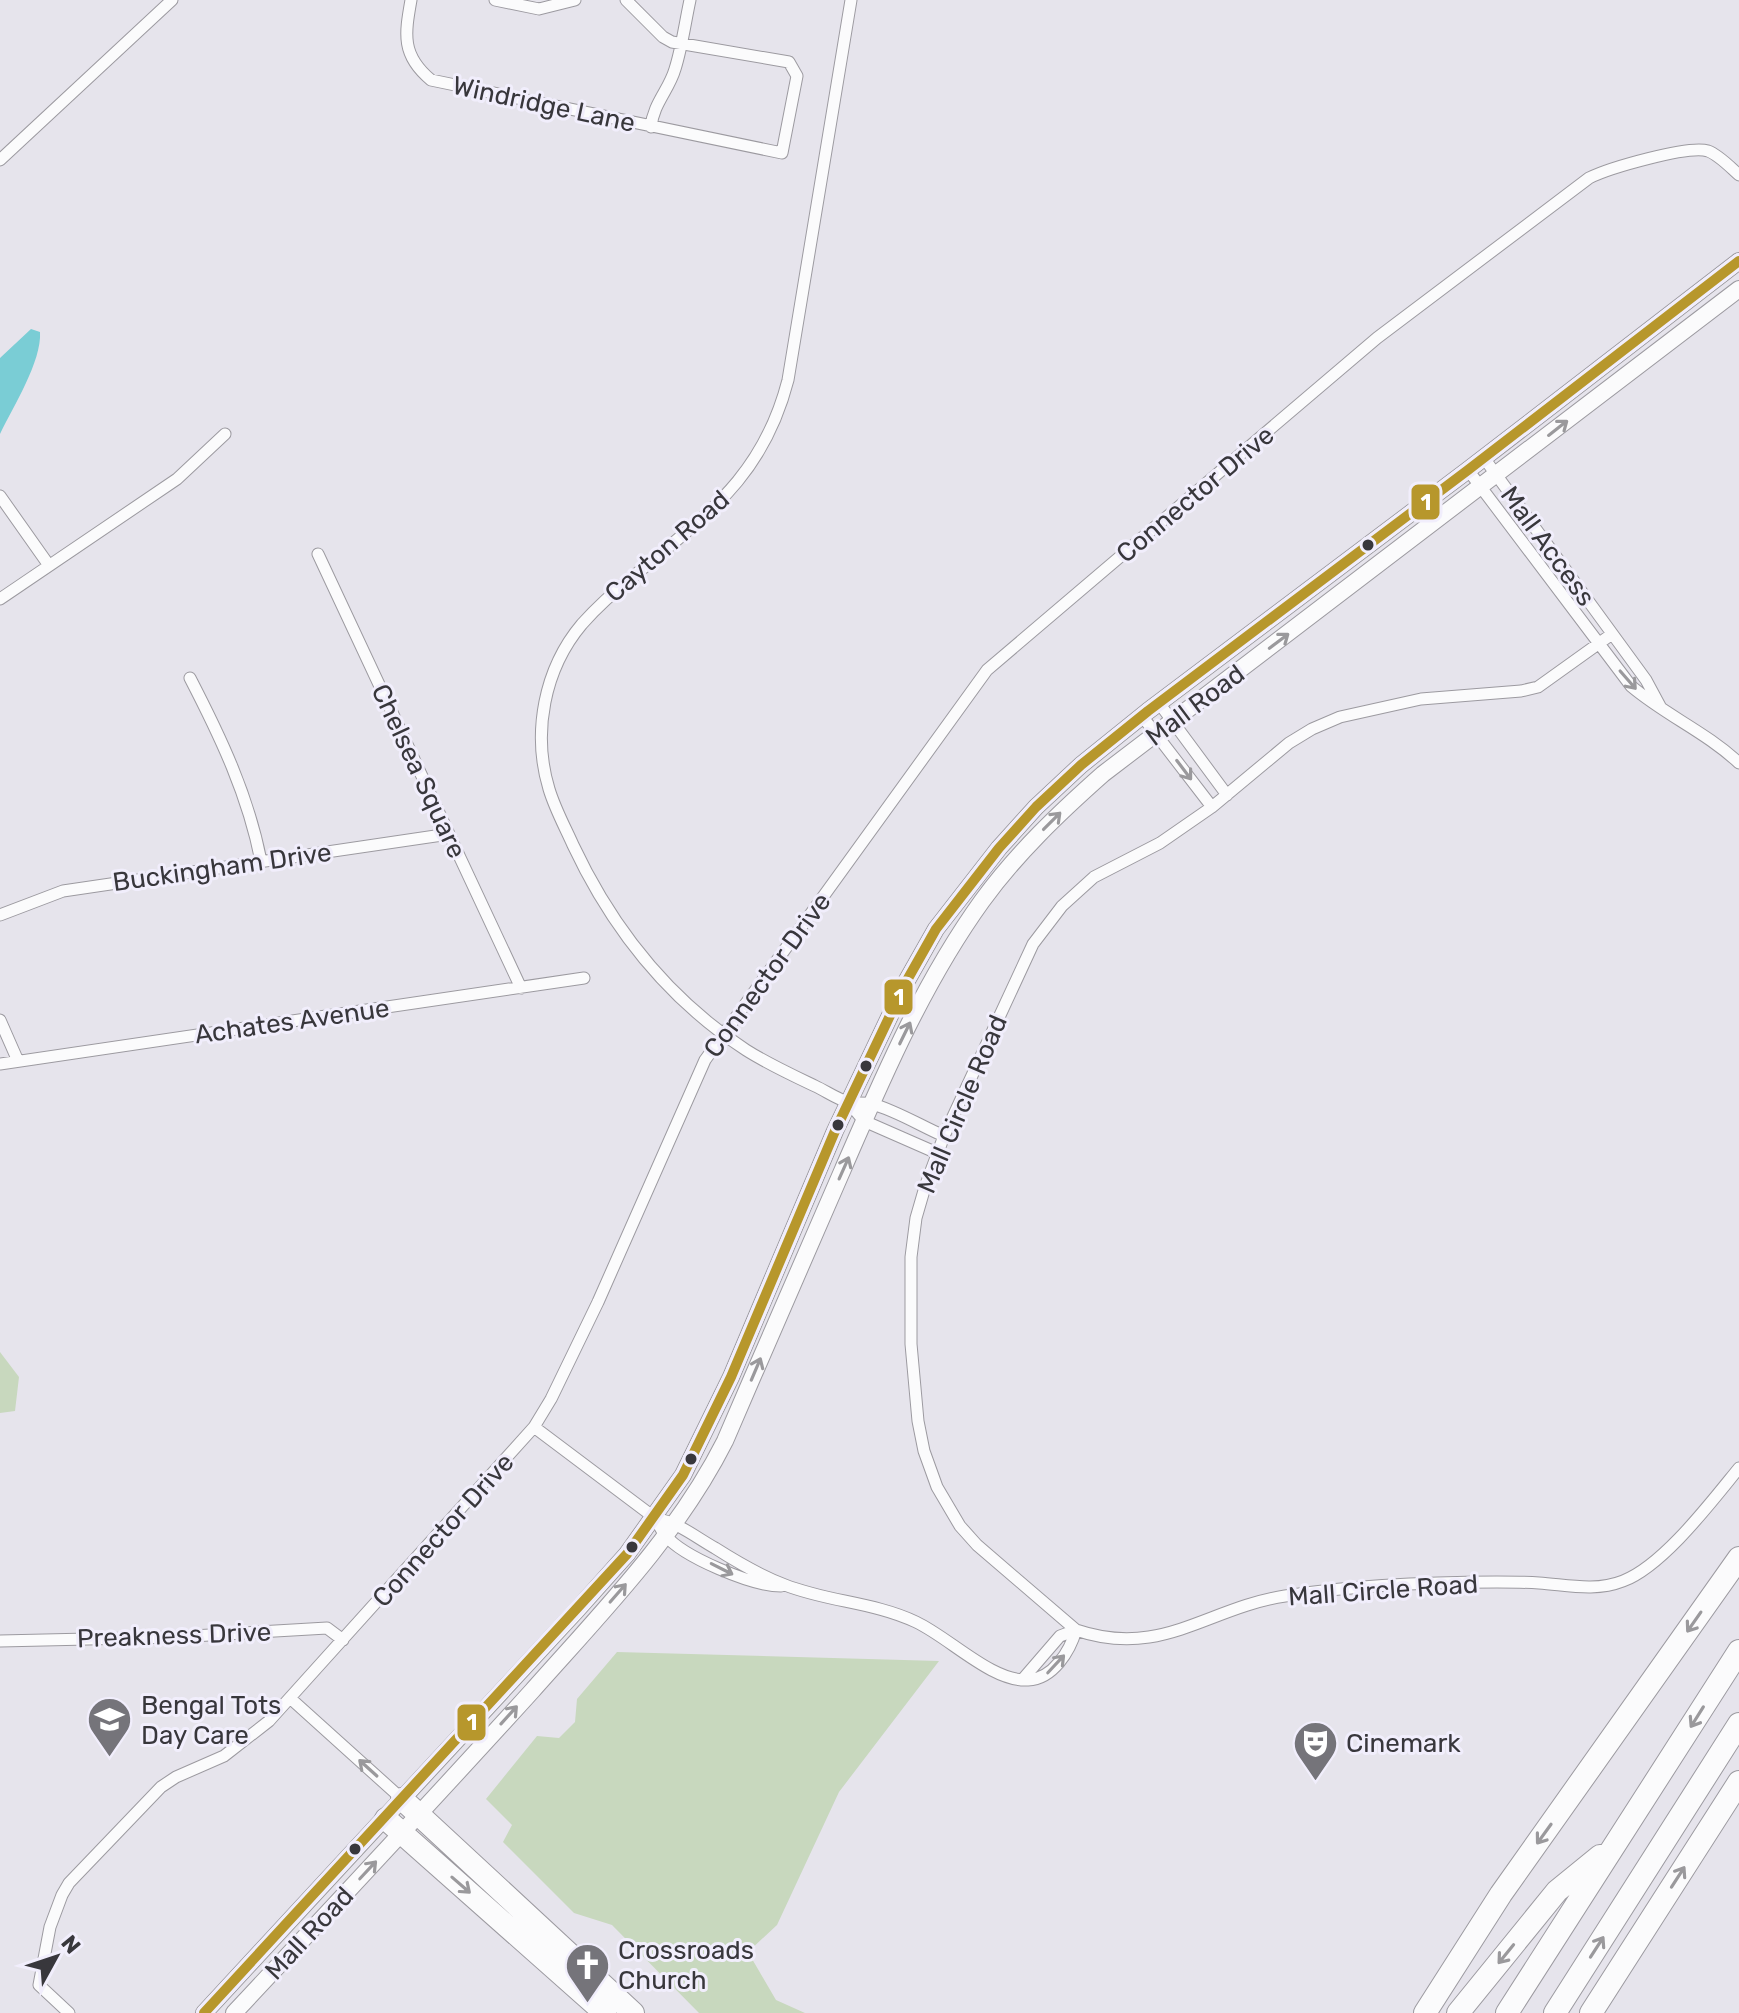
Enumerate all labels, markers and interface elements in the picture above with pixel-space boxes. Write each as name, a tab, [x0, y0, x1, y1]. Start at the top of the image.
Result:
street label: Windridge Lane	[450, 70, 638, 139]
one-way arrow	[1547, 419, 1568, 437]
street label: Connector Drive	[1110, 420, 1280, 569]
street label: Mall Access	[1494, 480, 1601, 612]
line badge: 1	[1410, 483, 1441, 521]
street label: Cayton Road	[599, 484, 736, 609]
text: 1	[1421, 489, 1431, 516]
unlabelled marker	[1360, 537, 1376, 553]
one-way arrow	[1267, 633, 1289, 650]
street label: Mall Road	[1140, 658, 1251, 753]
one-way arrow	[1619, 669, 1637, 689]
street label: Chelsea Square	[365, 679, 472, 863]
one-way arrow	[1175, 759, 1192, 781]
one-way arrow	[1042, 811, 1062, 830]
street label: Buckingham Drive	[111, 837, 333, 898]
street label: Connector Drive	[697, 887, 838, 1064]
line badge: 1	[883, 978, 914, 1016]
text: 1	[894, 984, 904, 1011]
street label: Achates Avenue	[193, 992, 391, 1051]
street label: Mall Circle Road	[911, 1010, 1014, 1198]
one-way arrow	[898, 1022, 913, 1046]
unlabelled marker	[858, 1058, 874, 1074]
unlabelled marker	[830, 1117, 846, 1133]
one-way arrow	[837, 1156, 852, 1181]
one-way arrow	[749, 1357, 764, 1382]
street label: Connector Drive	[366, 1447, 520, 1614]
unlabelled marker	[683, 1451, 699, 1467]
unlabelled marker	[624, 1539, 640, 1555]
one-way arrow	[710, 1562, 734, 1578]
street label: Mall Circle Road	[1287, 1568, 1479, 1613]
one-way arrow	[609, 1584, 627, 1604]
one-way arrow	[1686, 1611, 1702, 1633]
street label: Preakness Drive	[76, 1617, 272, 1654]
one-way arrow	[1047, 1654, 1065, 1674]
place label: Bengal Tots Day Care	[141, 1690, 281, 1751]
school or university icon: Bengal Tots Day Care	[86, 1696, 134, 1759]
line badge: 1	[456, 1703, 487, 1742]
one-way arrow	[1689, 1705, 1705, 1728]
one-way arrow	[500, 1706, 518, 1726]
text: 1	[467, 1709, 477, 1736]
theatre icon: Cinemark	[1291, 1719, 1339, 1782]
place label: Cinemark	[1346, 1728, 1461, 1759]
one-way arrow	[358, 1759, 379, 1778]
one-way arrow	[1536, 1823, 1552, 1845]
unlabelled marker	[347, 1841, 363, 1857]
one-way arrow	[359, 1860, 378, 1880]
one-way arrow	[1670, 1866, 1687, 1888]
one-way arrow	[450, 1876, 470, 1894]
street label: Mall Road	[259, 1880, 360, 1986]
north arrow	[16, 1917, 96, 1997]
text: N	[56, 1930, 86, 1959]
place label: Crossroads Church	[618, 1935, 754, 1996]
one-way arrow	[1589, 1936, 1605, 1959]
church icon: Crossroads Church	[563, 1941, 611, 2004]
one-way arrow	[1497, 1943, 1515, 1964]

